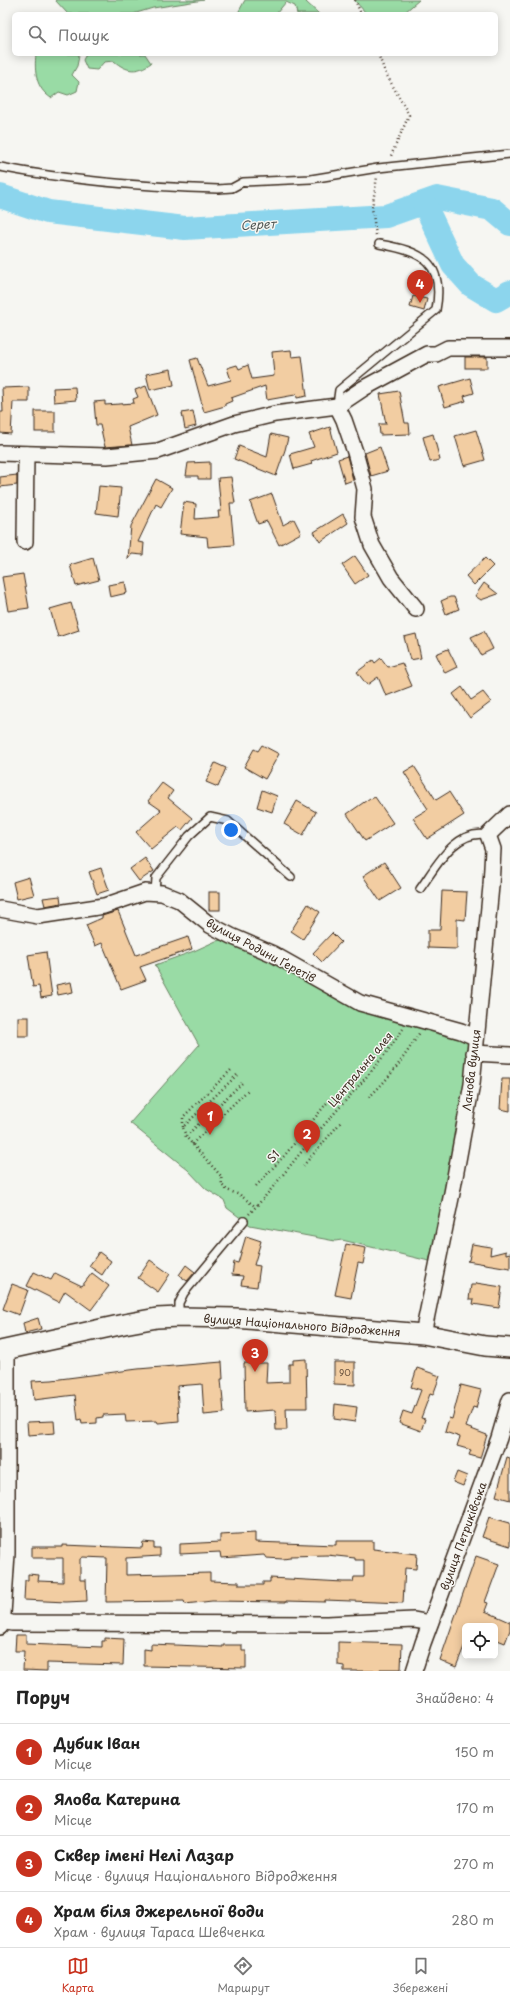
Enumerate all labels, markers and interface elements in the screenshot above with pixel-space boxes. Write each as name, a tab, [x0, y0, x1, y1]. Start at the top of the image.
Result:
search box	[12, 12, 498, 56]
icon: search	[26, 23, 48, 45]
text: Пошук	[58, 23, 109, 46]
water label: Серет	[240, 214, 278, 234]
pin: 4	[407, 270, 433, 303]
your location	[221, 820, 241, 840]
street label: вулиця Родини Ґеретів	[203, 914, 319, 986]
street label: Центральна алея	[323, 1028, 397, 1110]
street label: Ланова вулиця	[458, 1028, 484, 1112]
pin: 1	[197, 1102, 223, 1135]
pin: 2	[294, 1120, 320, 1153]
street label: S1	[263, 1146, 283, 1166]
street label: вулиця Національного Відродження	[203, 1310, 401, 1340]
pin: 3	[242, 1339, 268, 1372]
house number: 90	[339, 1365, 351, 1379]
street label: вулиця Петриківська	[435, 1479, 491, 1593]
map controls	[462, 1623, 498, 1659]
button: locate	[462, 1623, 498, 1659]
text: Поруч	[16, 1684, 70, 1710]
text: Знайдено: 4	[416, 1688, 494, 1707]
text: Дубик Іван	[54, 1731, 140, 1754]
text: 1	[26, 1742, 32, 1761]
text: 150 m	[455, 1742, 494, 1761]
text: Місце	[54, 1754, 92, 1773]
text: Ялова Катерина	[54, 1787, 180, 1810]
text: 2	[24, 1798, 34, 1817]
text: 170 m	[456, 1798, 494, 1817]
text: Місце	[54, 1810, 92, 1829]
text: Сквер імені Нелі Лазар	[54, 1843, 234, 1866]
text: 3	[25, 1854, 33, 1873]
text: 270 m	[453, 1854, 494, 1873]
text: Місце · вулиця Національного Відродження	[54, 1866, 338, 1885]
text: Храм біля джерельної води	[54, 1899, 264, 1922]
text: 4	[25, 1910, 33, 1929]
text: 280 m	[452, 1910, 494, 1929]
text: Храм · вулиця Тараса Шевченка	[54, 1922, 265, 1941]
tab: Карта	[62, 1955, 94, 1996]
tab: Маршрут	[217, 1955, 270, 1996]
tab: Збережені	[393, 1955, 448, 1996]

